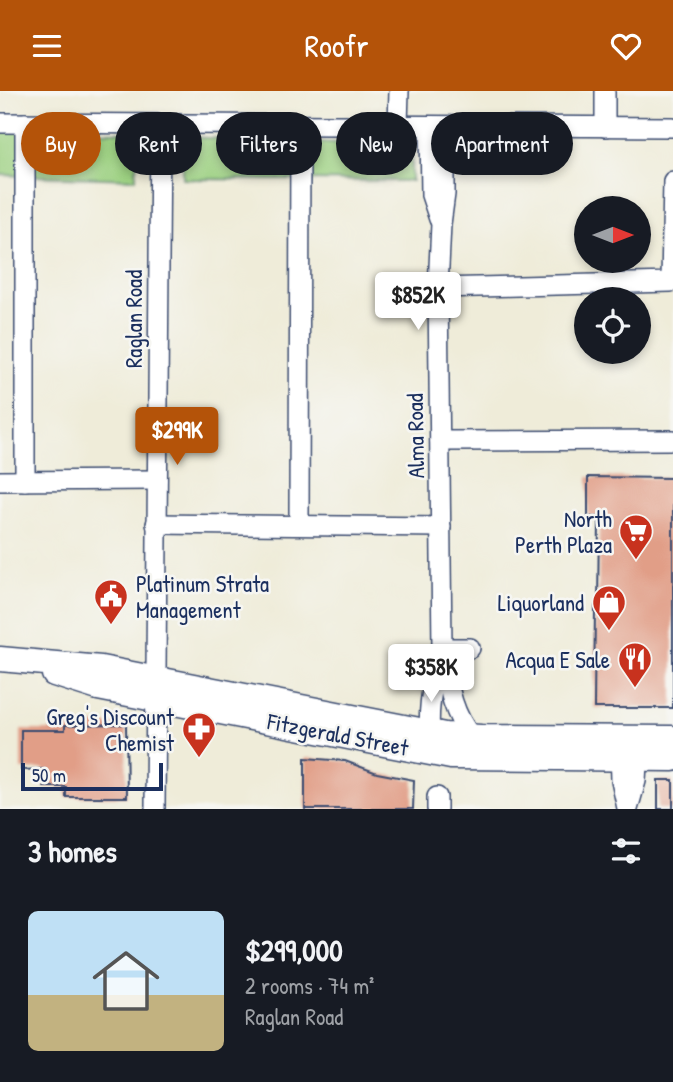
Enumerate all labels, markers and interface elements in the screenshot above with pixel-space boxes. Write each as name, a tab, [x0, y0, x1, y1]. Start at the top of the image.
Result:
text: Roofr	[304, 24, 369, 67]
icon: menu	[28, 27, 66, 65]
icon: heart	[607, 27, 645, 65]
chip: Buy	[21, 112, 101, 175]
chip: Rent	[115, 112, 202, 175]
chip: Filters	[216, 112, 322, 175]
chip: New	[336, 112, 417, 175]
chip: Apartment	[431, 112, 573, 175]
north arrow	[574, 196, 651, 273]
map controls	[574, 196, 651, 364]
street label: Raglan Road	[118, 270, 149, 368]
pin: $852K	[369, 273, 467, 332]
text: $852K	[391, 279, 445, 310]
button: locate	[574, 287, 651, 364]
street label: Alma Road	[399, 393, 431, 479]
pin: $299K	[128, 407, 226, 467]
text: $299K	[151, 414, 203, 445]
place label: North Perth Plaza	[515, 503, 612, 560]
supermarket icon: North Perth Plaza	[617, 512, 655, 561]
place label: Platinum Strata Management	[136, 568, 269, 625]
public building icon: Platinum Strata Management	[92, 577, 130, 626]
shop icon: Liquorland	[590, 583, 628, 632]
place label: Liquorland	[498, 587, 584, 618]
restaurant icon: Acqua E Sale	[616, 640, 654, 689]
place label: Acqua E Sale	[505, 644, 610, 675]
pin: $358K	[382, 645, 480, 704]
text: $358K	[404, 651, 458, 682]
place label: Greg's Discount Chemist	[46, 701, 175, 758]
street label: Fitzgerald Street	[264, 705, 412, 763]
pharmacy icon: Greg's Discount Chemist	[180, 710, 218, 759]
scale bar	[21, 760, 163, 792]
text: 50 m	[32, 762, 66, 788]
text: 3 homes	[28, 831, 117, 871]
icon: filters	[607, 832, 645, 870]
text: $299,000	[245, 930, 343, 970]
icon: home	[84, 939, 168, 1023]
text: 2 rooms · 74 m²	[245, 970, 374, 1001]
text: Raglan Road	[245, 1001, 343, 1032]

